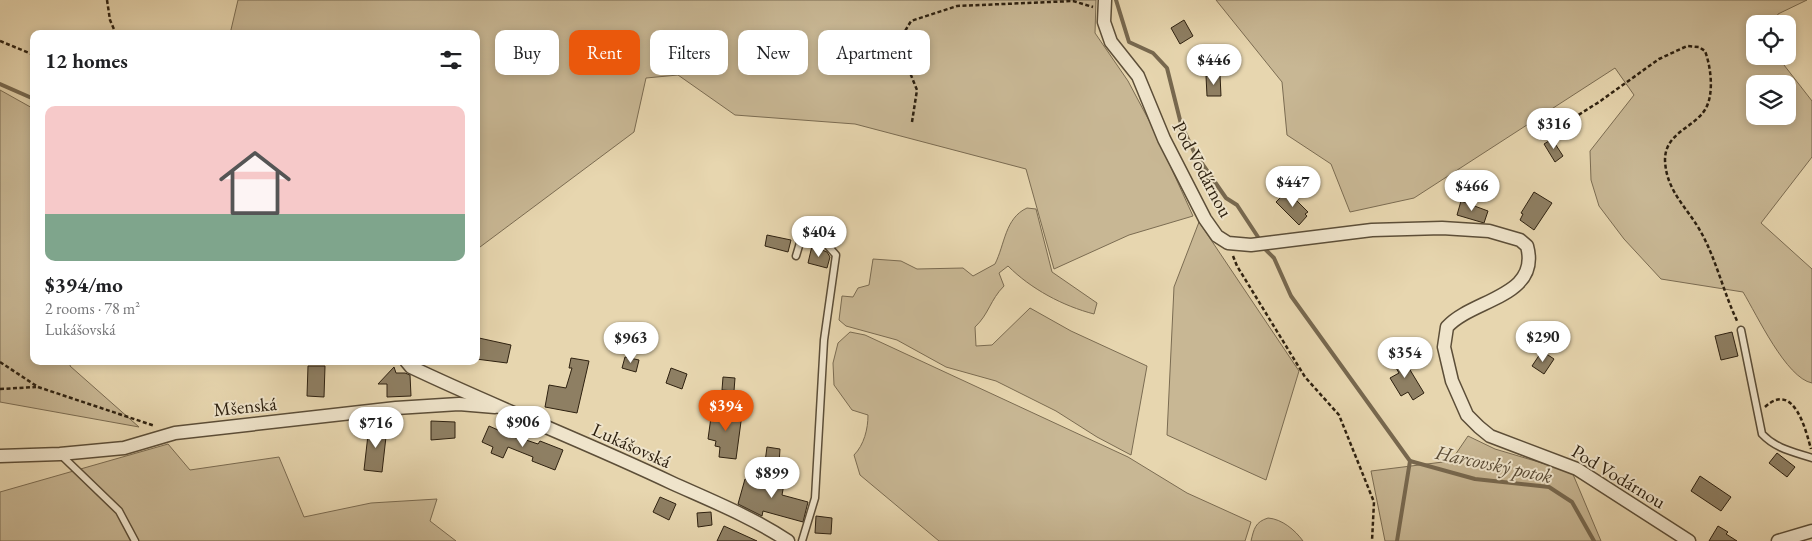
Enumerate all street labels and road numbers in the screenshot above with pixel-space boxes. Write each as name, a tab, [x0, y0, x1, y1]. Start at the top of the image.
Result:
street label: Pod Vodárnou	[1167, 117, 1238, 222]
street label: Mšenská	[212, 391, 278, 422]
street label: Lukášovská	[588, 417, 676, 474]
street label: Pod Vodárnou	[1567, 439, 1670, 514]

